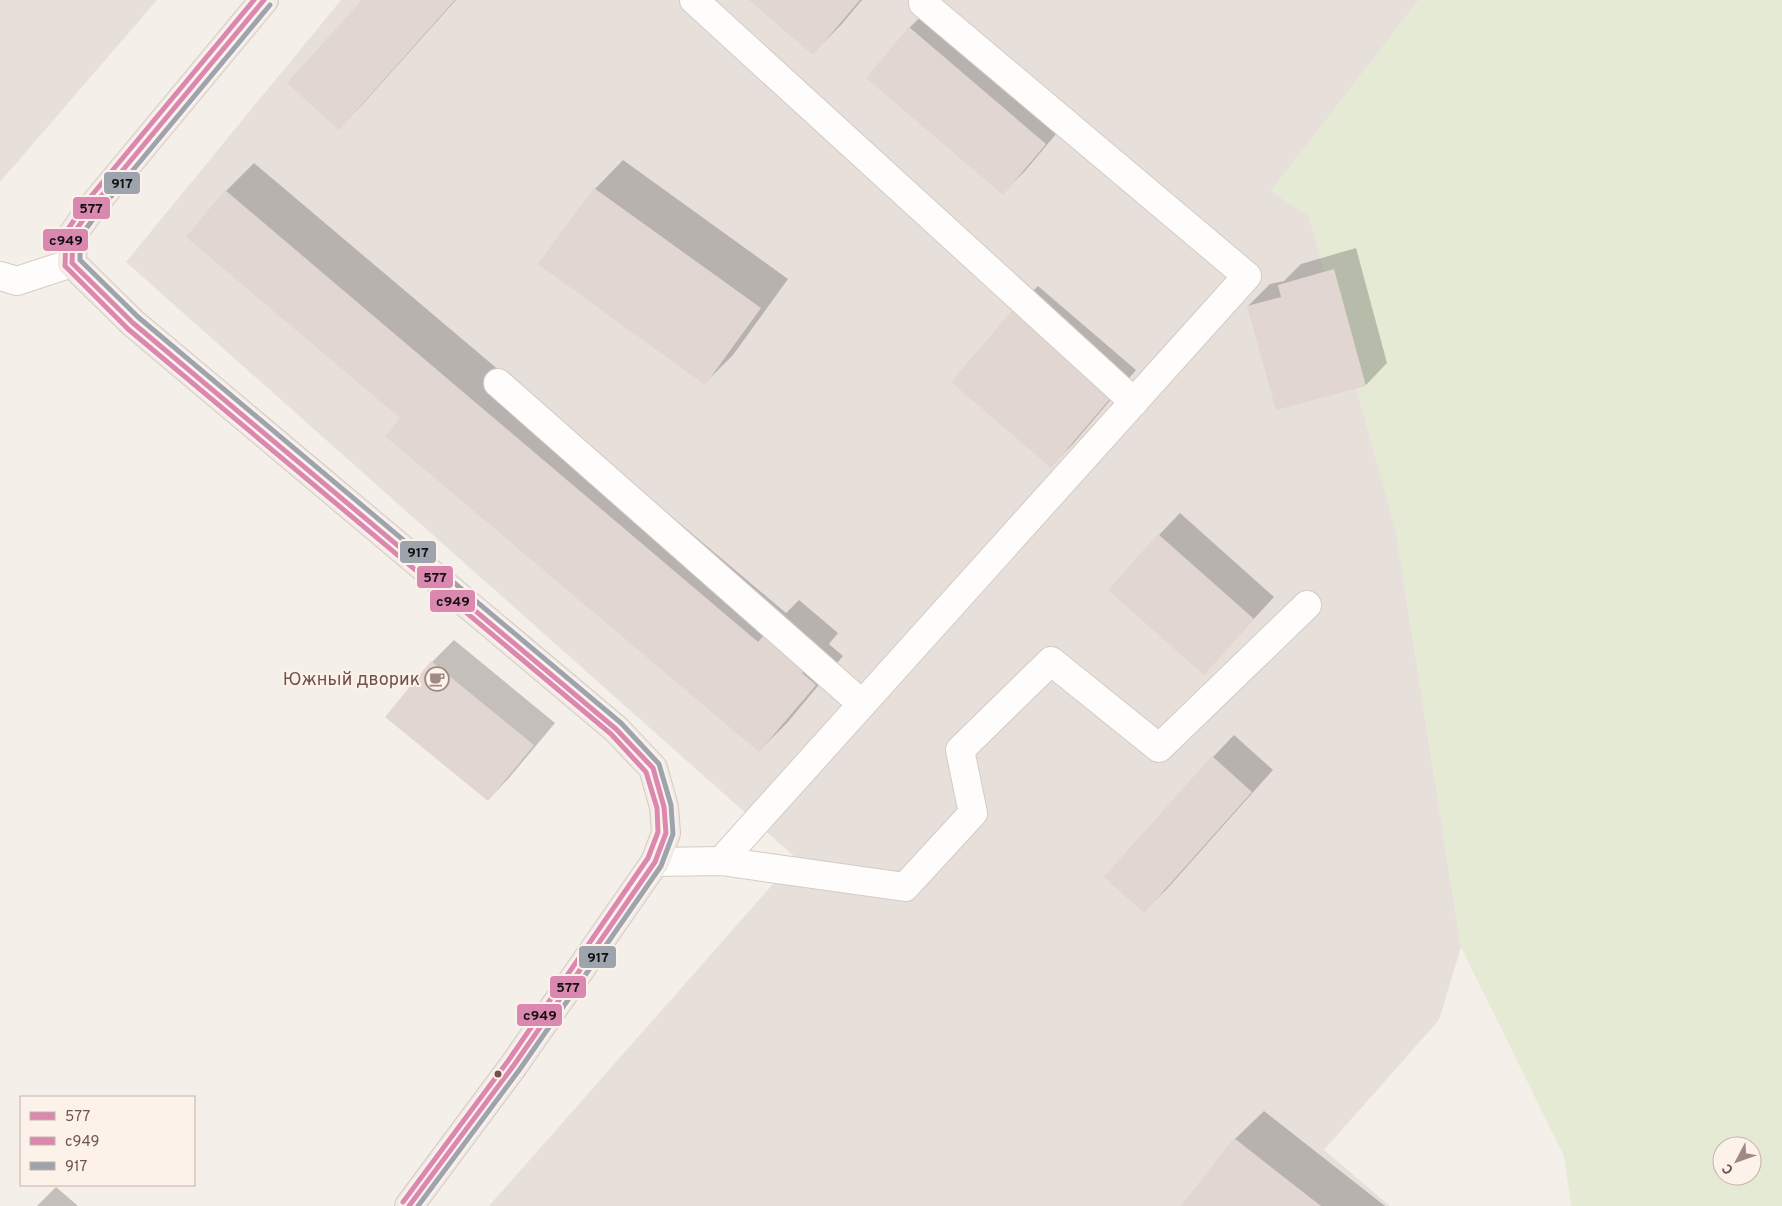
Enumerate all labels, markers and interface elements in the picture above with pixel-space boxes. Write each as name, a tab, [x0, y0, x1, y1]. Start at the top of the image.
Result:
line badge: 917	[103, 171, 141, 195]
text: 917	[111, 176, 133, 193]
line badge: 577	[72, 196, 111, 220]
text: 577	[79, 201, 103, 218]
line badge: с949	[42, 228, 89, 252]
text: с949	[49, 233, 83, 250]
line badge: 917	[399, 540, 437, 564]
text: 917	[407, 545, 429, 562]
line badge: 577	[416, 565, 454, 589]
text: 577	[423, 570, 447, 587]
line badge: с949	[429, 589, 476, 613]
text: с949	[436, 594, 470, 611]
cafe icon: Южный дворик	[424, 666, 450, 692]
place label: Южный дворик	[283, 669, 420, 692]
line badge: 917	[578, 945, 617, 969]
text: 917	[587, 950, 609, 967]
line badge: 577	[549, 975, 587, 999]
text: 577	[556, 980, 580, 997]
line badge: с949	[516, 1003, 563, 1027]
text: с949	[523, 1008, 557, 1025]
unlabelled marker	[493, 1069, 503, 1079]
legend	[20, 1096, 195, 1186]
text: 577	[65, 1108, 91, 1127]
text: с949	[65, 1133, 100, 1152]
north arrow	[1712, 1136, 1762, 1186]
text: 917	[65, 1158, 87, 1177]
text: С	[1719, 1160, 1738, 1177]

